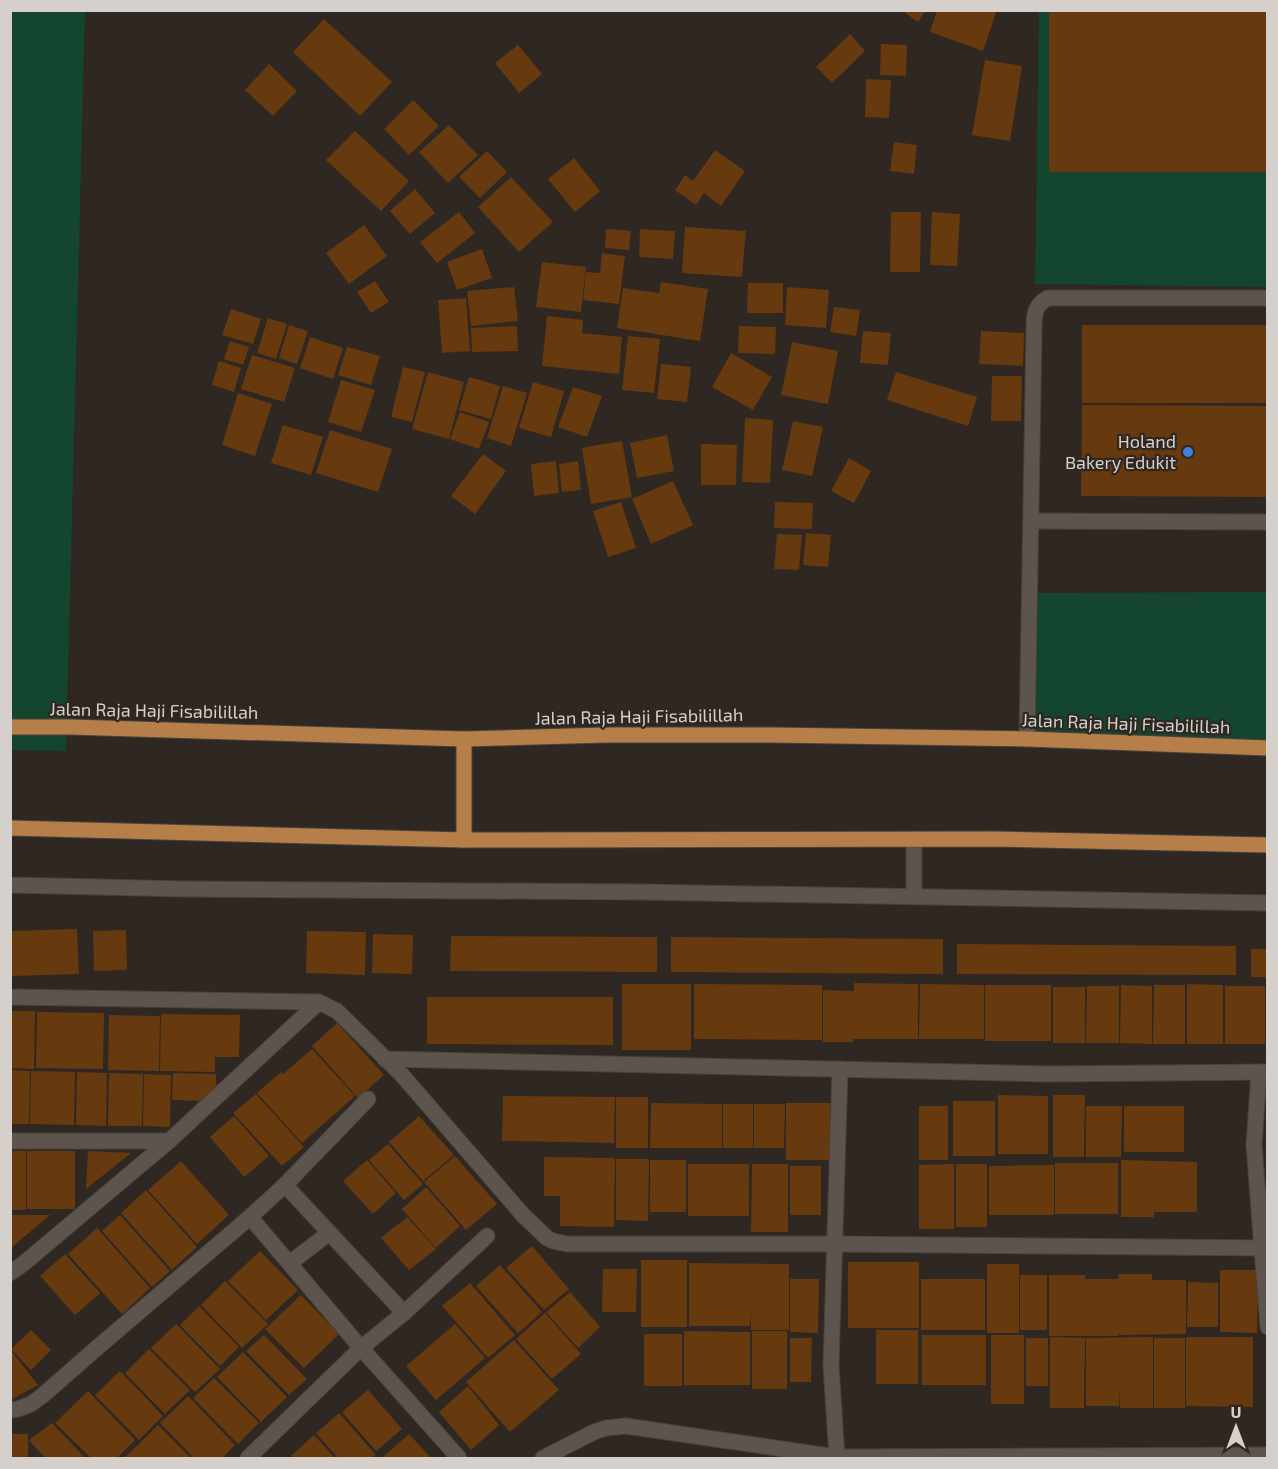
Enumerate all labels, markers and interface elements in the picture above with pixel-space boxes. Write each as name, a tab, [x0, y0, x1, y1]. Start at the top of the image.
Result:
place label: Holand Bakery Edukit	[1065, 430, 1176, 473]
marker: Holand Bakery Edukit	[1181, 445, 1195, 459]
street label: Jalan Raja Haji Fisabilillah	[49, 697, 259, 723]
street label: Jalan Raja Haji Fisabilillah	[534, 703, 744, 729]
street label: Jalan Raja Haji Fisabilillah	[1021, 708, 1231, 738]
north arrow	[1206, 1397, 1266, 1457]
text: U	[1231, 1402, 1241, 1421]

